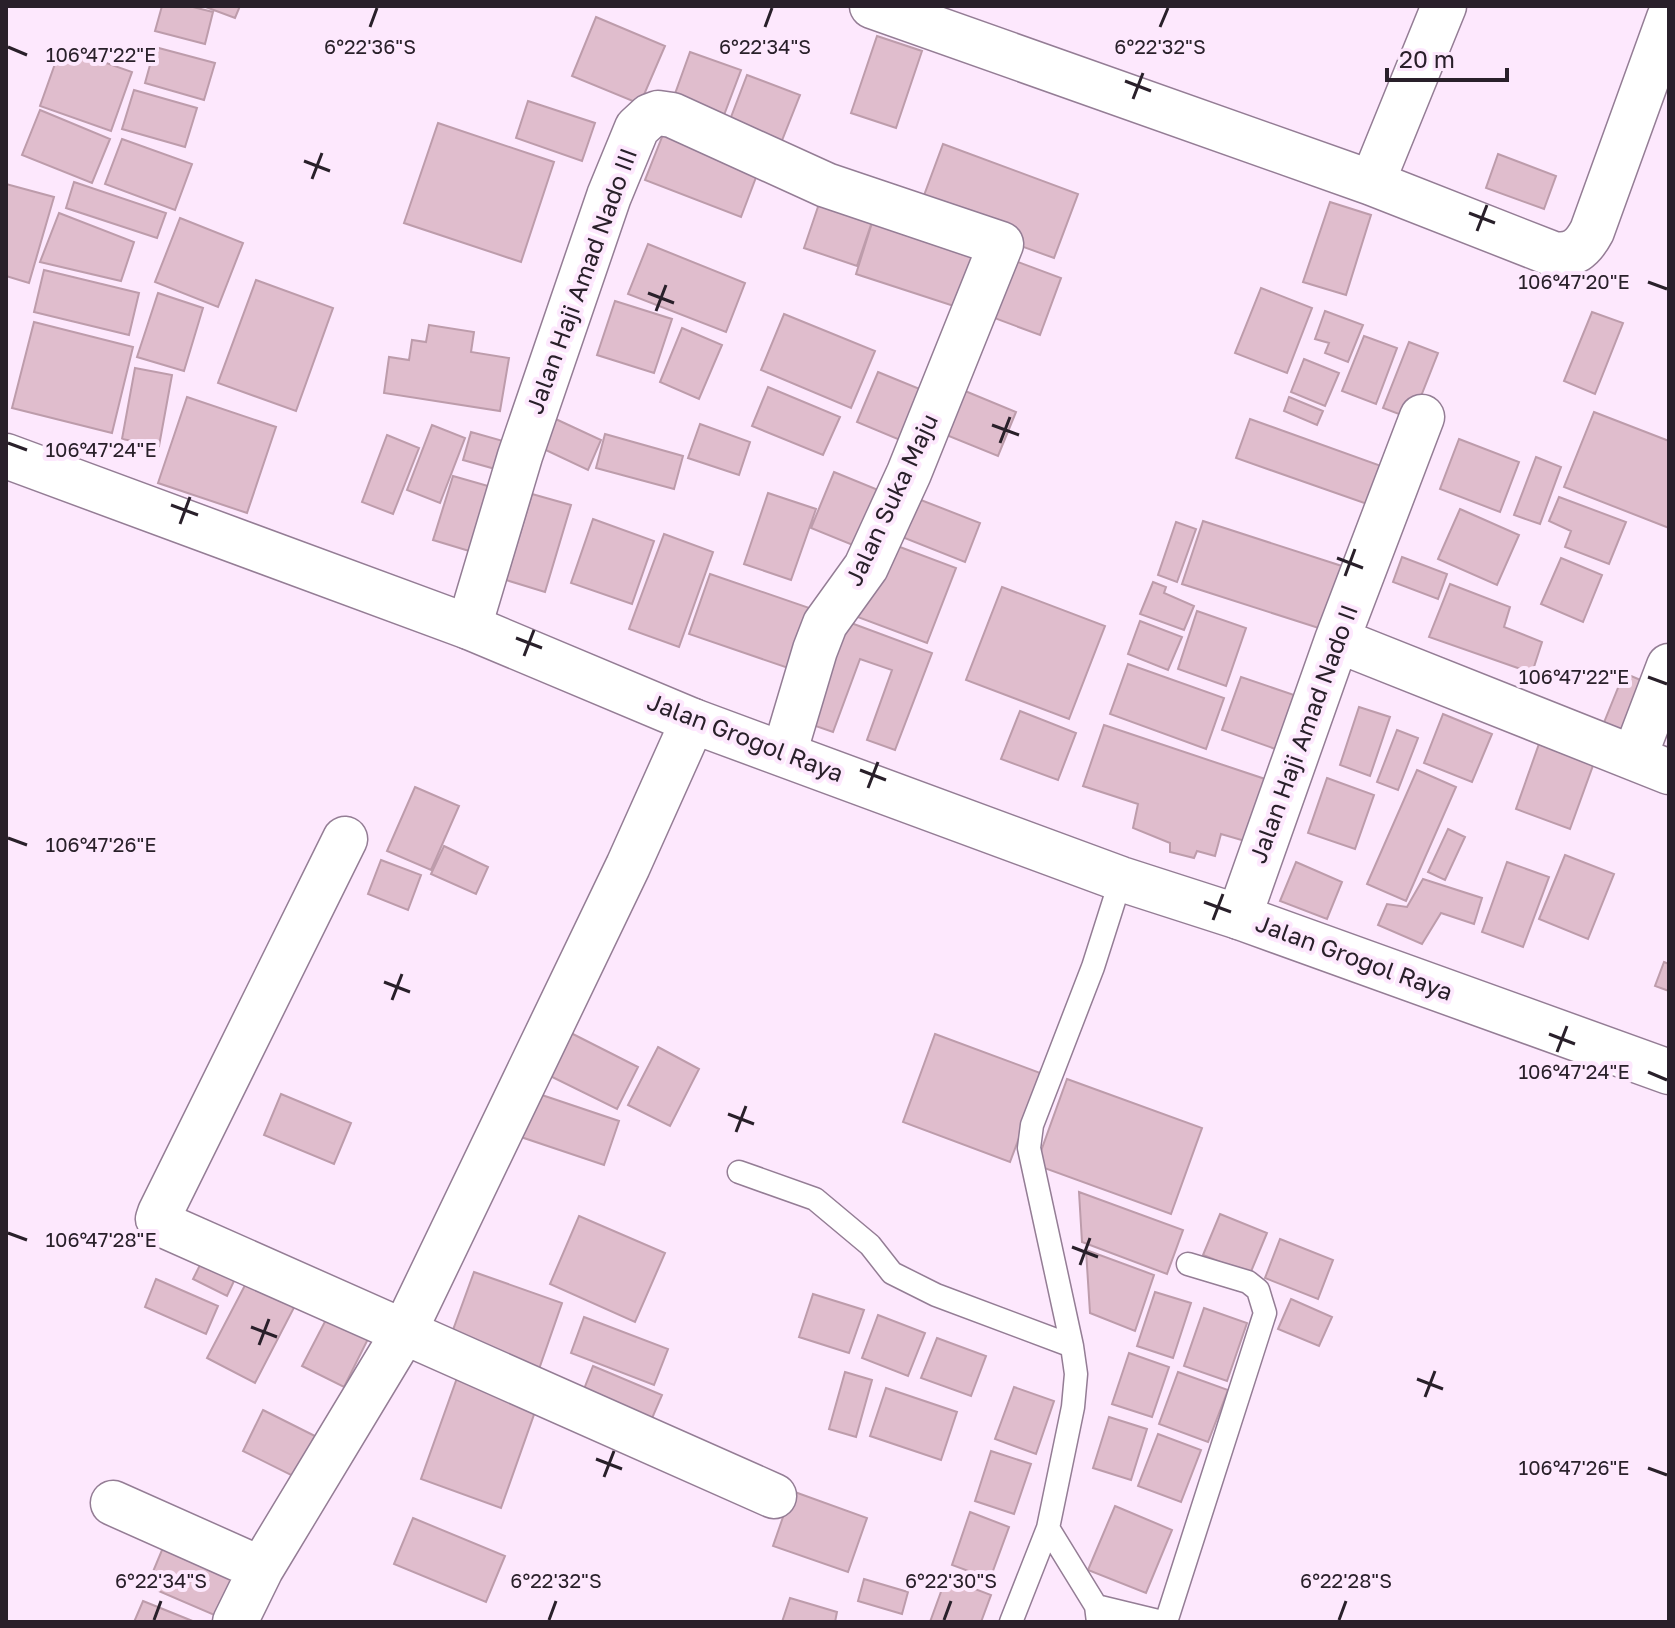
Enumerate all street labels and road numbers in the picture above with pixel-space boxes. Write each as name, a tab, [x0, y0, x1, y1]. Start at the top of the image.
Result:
street label: Jalan Haji Amad Nado III	[519, 144, 642, 417]
street label: Jalan Suka Maju	[838, 409, 943, 590]
street label: Jalan Haji Amad Nado II	[1242, 600, 1363, 867]
street label: Jalan Grogol Raya	[643, 686, 848, 787]
street label: Jalan Grogol Raya	[1252, 907, 1457, 1006]

